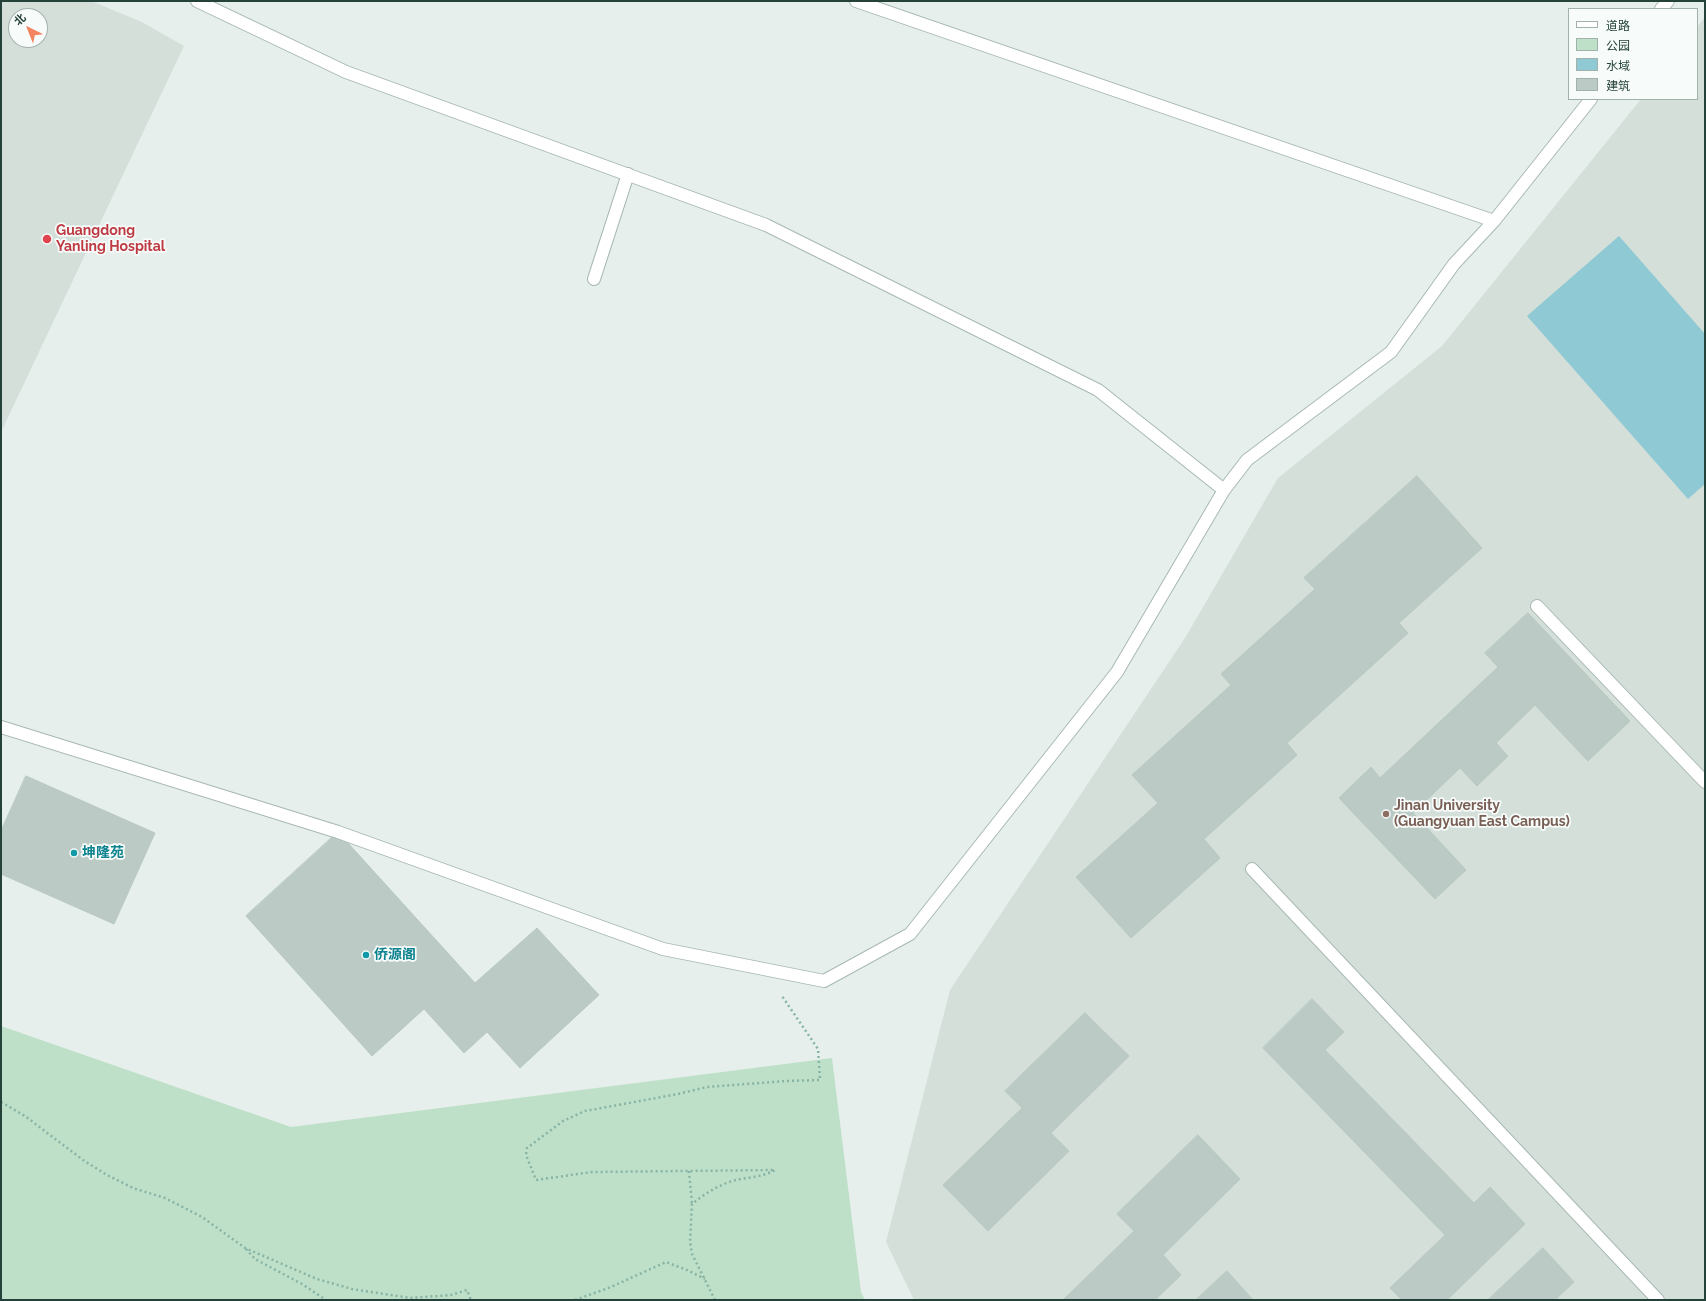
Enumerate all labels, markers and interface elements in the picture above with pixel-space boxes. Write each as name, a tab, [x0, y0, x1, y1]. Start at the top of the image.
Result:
north arrow	[8, 8, 48, 48]
legend	[1568, 8, 1698, 100]
text: 北	[12, 11, 29, 28]
text: 道路	[1606, 19, 1630, 33]
text: 公园	[1606, 39, 1630, 53]
text: 水域	[1606, 59, 1630, 73]
text: 建筑	[1606, 79, 1630, 93]
place label: Guangdong Yanling Hospital	[56, 223, 165, 256]
marker: Guangdong Yanling Hospital	[41, 233, 53, 245]
place label: Jinan University (Guangyuan East Campus)	[1394, 798, 1570, 830]
marker: Jinan University (Guangyuan East Campus)	[1381, 809, 1391, 819]
place label: 坤隆苑	[82, 845, 124, 861]
marker: 坤隆苑	[69, 848, 79, 858]
place label: 侨源阁	[374, 947, 416, 963]
marker: 侨源阁	[361, 950, 371, 960]

